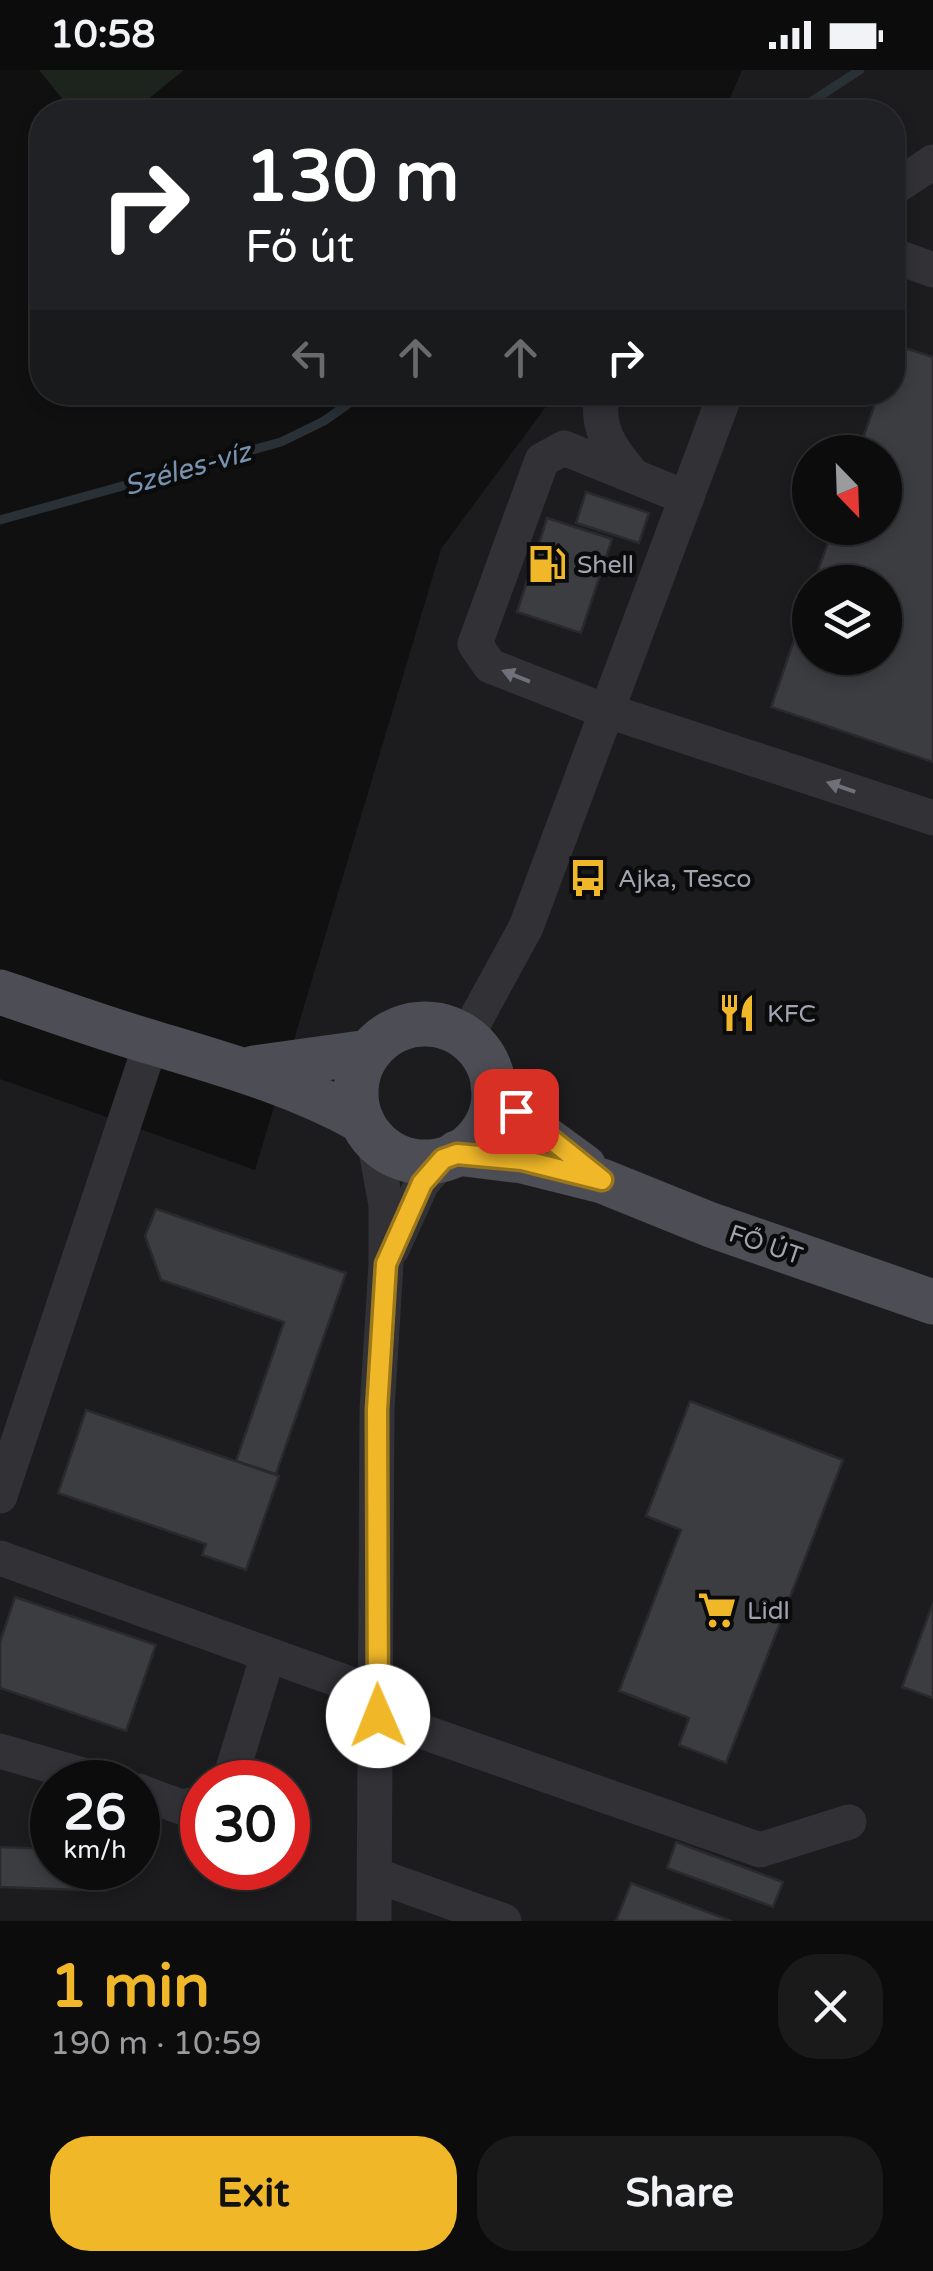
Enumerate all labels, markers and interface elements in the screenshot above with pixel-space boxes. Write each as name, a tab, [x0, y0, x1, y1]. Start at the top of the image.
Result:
text: 10:58	[50, 12, 155, 58]
text: 130 m	[245, 136, 459, 220]
icon: right	[80, 140, 210, 270]
text: Fő út	[245, 221, 354, 275]
icon: left	[283, 330, 338, 385]
icon: ahead	[388, 330, 443, 385]
icon: ahead	[493, 330, 548, 385]
icon: right	[598, 330, 653, 385]
water label: Széles-víz	[120, 434, 257, 503]
north arrow	[792, 435, 902, 545]
map controls	[792, 435, 902, 675]
fuel station icon: Shell	[526, 543, 568, 585]
place label: Shell	[577, 550, 634, 580]
button: layers	[792, 565, 902, 675]
one-way arrow	[500, 668, 530, 683]
one-way arrow	[825, 778, 855, 793]
bus stop icon: Ajka, Tesco	[567, 857, 609, 899]
place label: Ajka, Tesco	[618, 864, 751, 894]
restaurant icon: KFC	[716, 992, 758, 1034]
place label: KFC	[767, 999, 816, 1029]
pin	[474, 1069, 559, 1154]
icon: arrive	[489, 1084, 544, 1139]
street label: FŐ ÚT	[725, 1218, 806, 1271]
supermarket icon: Lidl	[696, 1589, 738, 1631]
place label: Lidl	[747, 1596, 790, 1626]
position arrow	[326, 1664, 430, 1768]
speed limit sign: 30	[180, 1760, 310, 1890]
text: 26	[64, 1783, 126, 1843]
text: km/h	[64, 1835, 126, 1865]
text: 1 min	[50, 1951, 210, 2023]
button: close	[778, 1954, 883, 2059]
text: 190 m · 10:59	[50, 2025, 262, 2063]
button: Exit	[50, 2136, 457, 2251]
button: Share	[477, 2136, 883, 2251]

